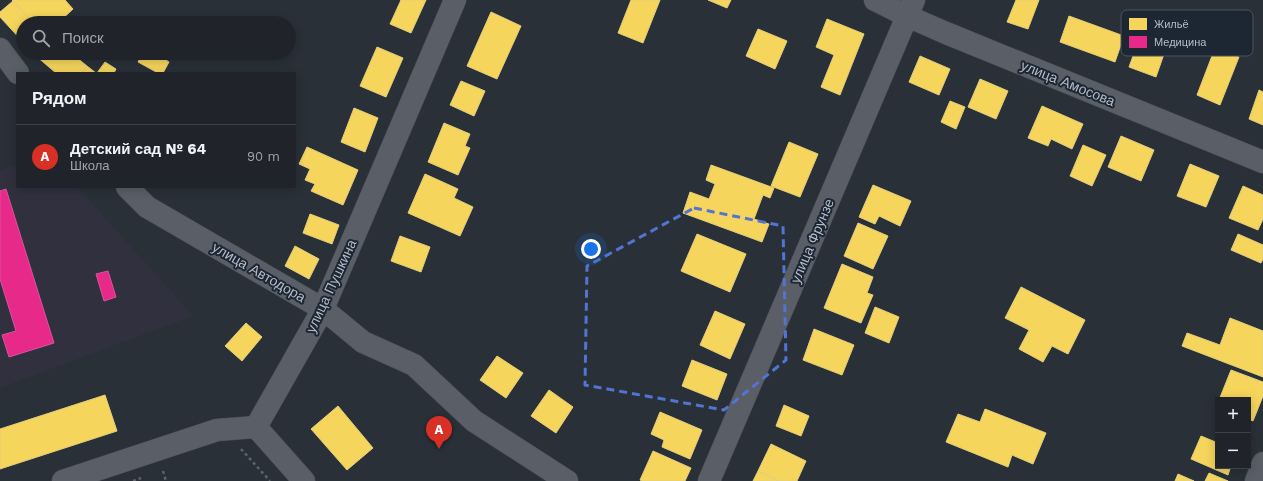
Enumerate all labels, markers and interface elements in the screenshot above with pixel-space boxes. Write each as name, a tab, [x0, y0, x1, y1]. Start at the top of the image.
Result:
legend	[1121, 10, 1253, 56]
search box	[16, 16, 296, 60]
text: Жильё	[1154, 18, 1189, 31]
icon: search	[30, 27, 52, 49]
text: Поиск	[62, 29, 104, 47]
text: Медицина	[1154, 36, 1207, 49]
street label: улица Амосова	[1019, 57, 1118, 109]
text: Рядом	[32, 88, 87, 108]
text: Детский сад № 64	[70, 140, 206, 158]
text: A	[41, 149, 49, 164]
text: 90 m	[247, 149, 280, 164]
text: Школа	[70, 158, 110, 173]
street label: улица Фрунзе	[787, 196, 837, 286]
street label: улица Пушкина	[302, 237, 360, 335]
street label: улица Автодора	[210, 239, 309, 305]
your location	[581, 239, 601, 259]
map controls	[1215, 397, 1251, 469]
button: +	[1215, 397, 1251, 433]
pin: A	[426, 416, 452, 449]
button: −	[1215, 433, 1251, 469]

